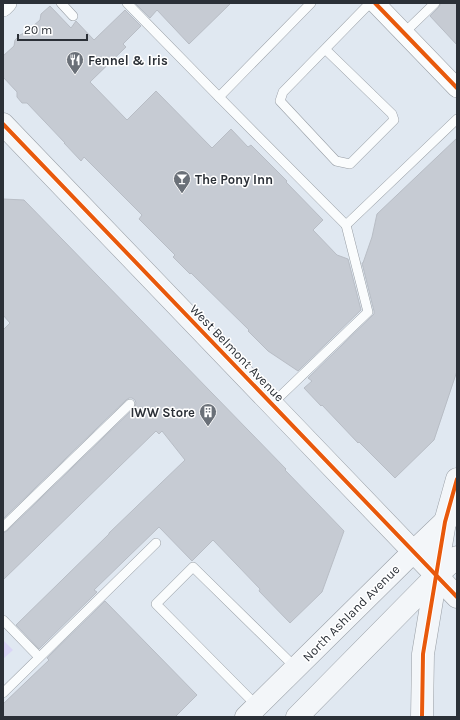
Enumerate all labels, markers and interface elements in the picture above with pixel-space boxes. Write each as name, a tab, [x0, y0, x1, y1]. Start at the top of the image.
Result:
scale bar	[18, 16, 87, 42]
text: 20 m	[24, 23, 52, 37]
restaurant icon: Fennel & Iris	[65, 50, 85, 75]
place label: Fennel & Iris	[88, 53, 168, 68]
bar icon: The Pony Inn	[172, 169, 192, 194]
place label: The Pony Inn	[195, 172, 273, 187]
street label: West Belmont Avenue	[187, 301, 287, 405]
building icon: IWW Store	[198, 402, 218, 427]
place label: IWW Store	[130, 405, 195, 420]
street label: North Ashland Avenue	[299, 561, 403, 665]

